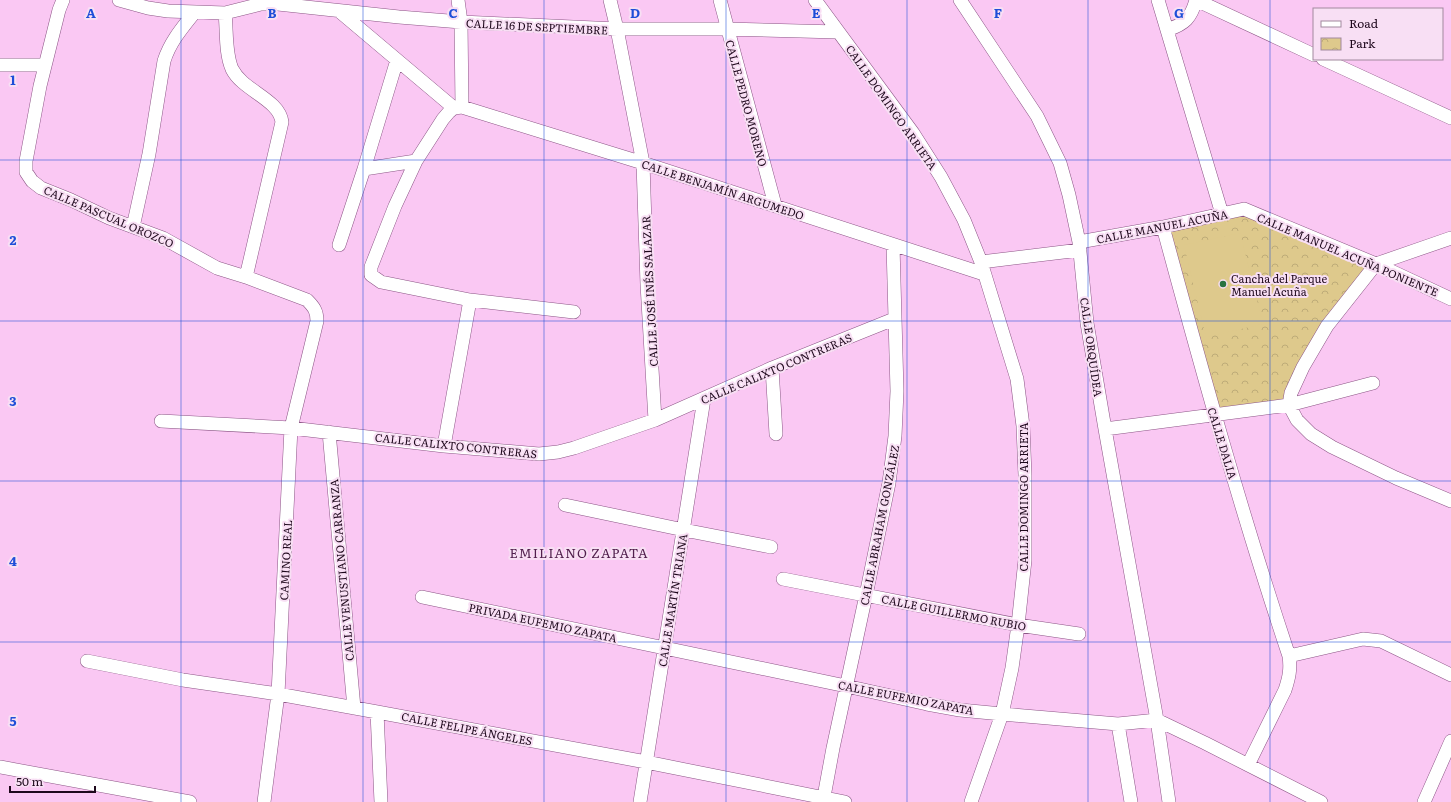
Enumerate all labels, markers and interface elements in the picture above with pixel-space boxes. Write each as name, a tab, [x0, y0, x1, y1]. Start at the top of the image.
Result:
text: A	[86, 3, 96, 22]
text: B	[268, 3, 277, 22]
text: C	[448, 3, 458, 22]
text: D	[630, 3, 640, 22]
text: E	[812, 3, 821, 22]
text: F	[994, 3, 1002, 22]
text: G	[1174, 3, 1184, 22]
legend	[1313, 8, 1443, 60]
street label: CALLE 16 DE SEPTIEMBRE	[466, 14, 608, 38]
text: Road	[1349, 14, 1379, 32]
text: Park	[1349, 34, 1376, 52]
street label: CALLE PEDRO MORENO	[722, 38, 772, 168]
street label: CALLE DOMINGO ARRIETA	[843, 41, 941, 173]
text: 1	[10, 70, 16, 89]
street label: CALLE BENJAMÍN ARGUMEDO	[640, 155, 806, 223]
street label: CALLE PASCUAL OROZCO	[42, 181, 176, 251]
street label: CALLE MANUEL ACUÑA	[1095, 205, 1229, 247]
street label: CALLE MANUEL ACUÑA PONIENTE	[1255, 208, 1441, 300]
street label: CALLE JOSÉ INÉS SALAZAR	[637, 215, 661, 367]
text: 2	[10, 230, 17, 249]
place label: Cancha del Parque Manuel Acuña	[1231, 270, 1327, 299]
marker: Cancha del Parque Manuel Acuña	[1218, 279, 1228, 289]
street label: CALLE ORQUÍDEA	[1077, 296, 1107, 398]
street label: CALLE CALIXTO CONTRERAS	[698, 329, 854, 407]
text: 3	[9, 391, 17, 410]
street label: CALLE DALIA	[1204, 405, 1242, 481]
street label: CALLE DOMINGO ARRIETA	[1015, 422, 1031, 572]
street label: CALLE CALIXTO CONTRERAS	[374, 429, 538, 461]
street label: CALLE ABRAHAM GONZÁLEZ	[856, 443, 902, 607]
street label: CALLE VENUSTIANO CARRANZA	[325, 478, 357, 662]
street label: CAMINO REAL	[275, 519, 295, 601]
street label: CALLE MARTÍN TRIANA	[654, 532, 690, 668]
district label: EMILIANO ZAPATA	[509, 543, 649, 562]
text: 4	[9, 551, 17, 570]
street label: CALLE GUILLERMO RUBIO	[880, 590, 1028, 634]
street label: PRIVADA EUFEMIO ZAPATA	[467, 598, 619, 646]
street label: CALLE EUFEMIO ZAPATA	[837, 676, 975, 718]
street label: CALLE FELIPE ÁNGELES	[400, 707, 534, 749]
text: 5	[9, 711, 17, 730]
scale bar	[10, 768, 95, 794]
text: 50 m	[16, 772, 43, 790]

